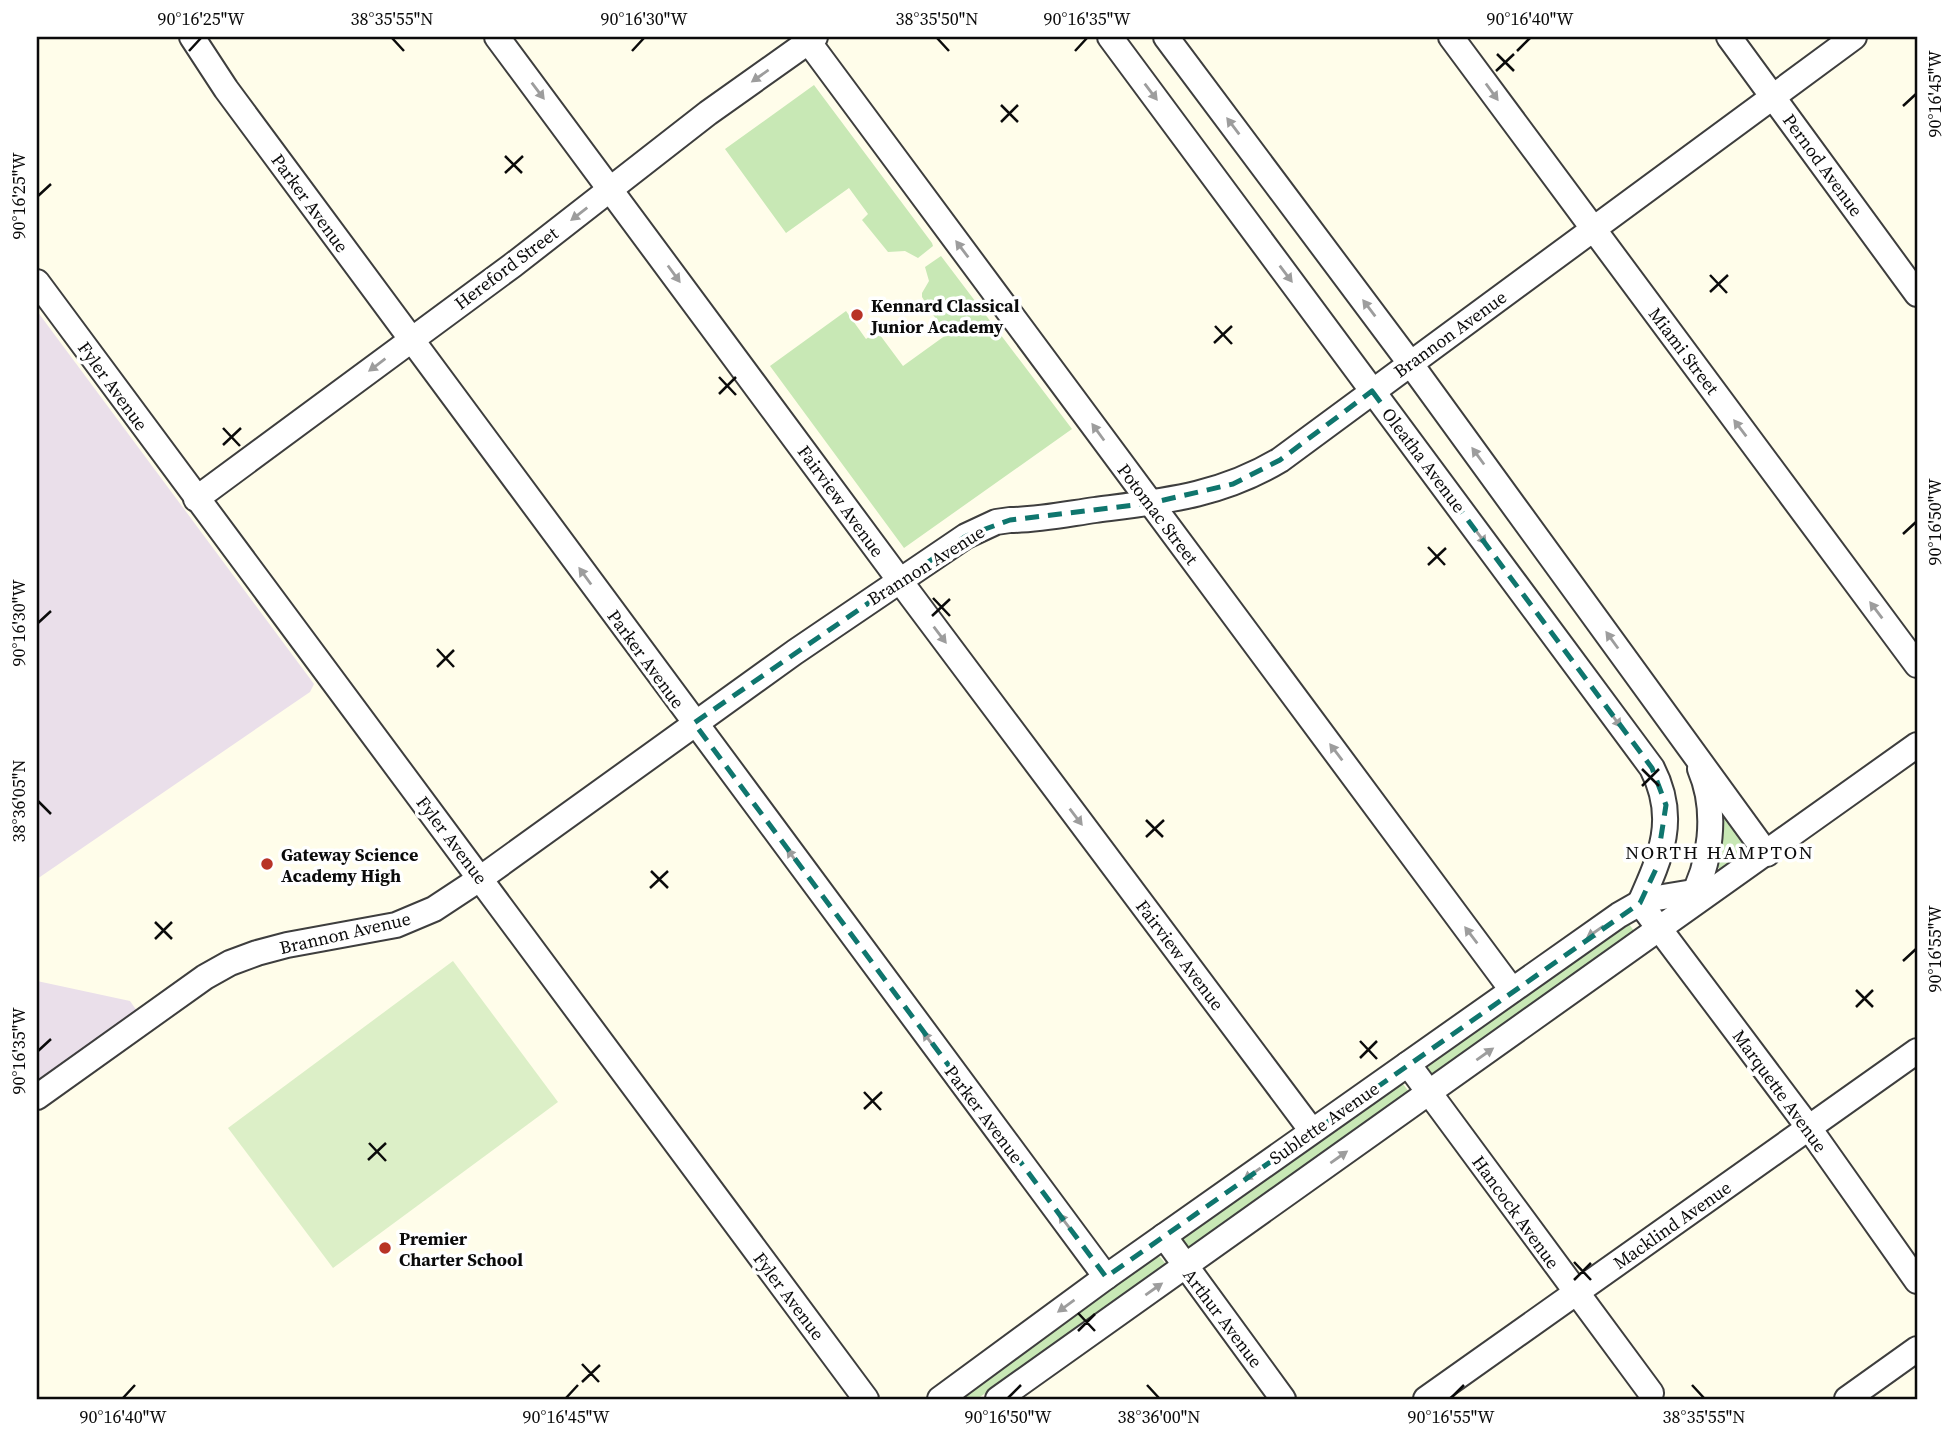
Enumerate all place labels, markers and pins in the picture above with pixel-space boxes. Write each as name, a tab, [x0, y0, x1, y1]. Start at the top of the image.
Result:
place label: Kennard Classical Junior Academy	[870, 293, 1020, 339]
marker: Kennard Classical Junior Academy	[849, 307, 865, 323]
place label: Gateway Science Academy High	[281, 842, 418, 888]
marker: Gateway Science Academy High	[259, 856, 275, 872]
place label: Premier Charter School	[399, 1226, 523, 1272]
marker: Premier Charter School	[377, 1240, 393, 1256]

